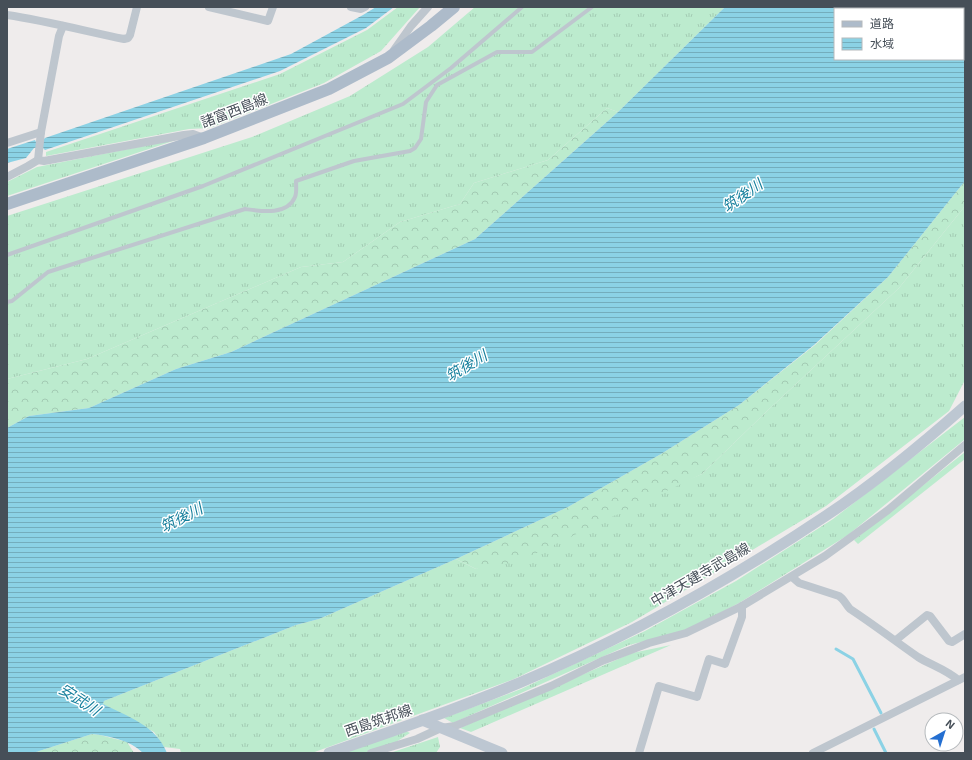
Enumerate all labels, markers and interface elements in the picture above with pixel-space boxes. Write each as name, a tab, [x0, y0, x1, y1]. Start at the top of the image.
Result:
legend	[834, 8, 964, 60]
text: 道路	[870, 16, 894, 30]
text: 水域	[870, 36, 894, 50]
street label: 諸富西島線	[198, 90, 270, 130]
water label: 筑後川	[718, 174, 767, 215]
water label: 筑後川	[442, 345, 492, 384]
water label: 筑後川	[157, 498, 207, 535]
street label: 中津天建寺武島線	[647, 539, 753, 609]
water label: 安武川	[56, 679, 105, 720]
street label: 西島筑邦線	[342, 701, 414, 739]
north arrow	[924, 712, 964, 752]
text: N	[943, 716, 958, 731]

